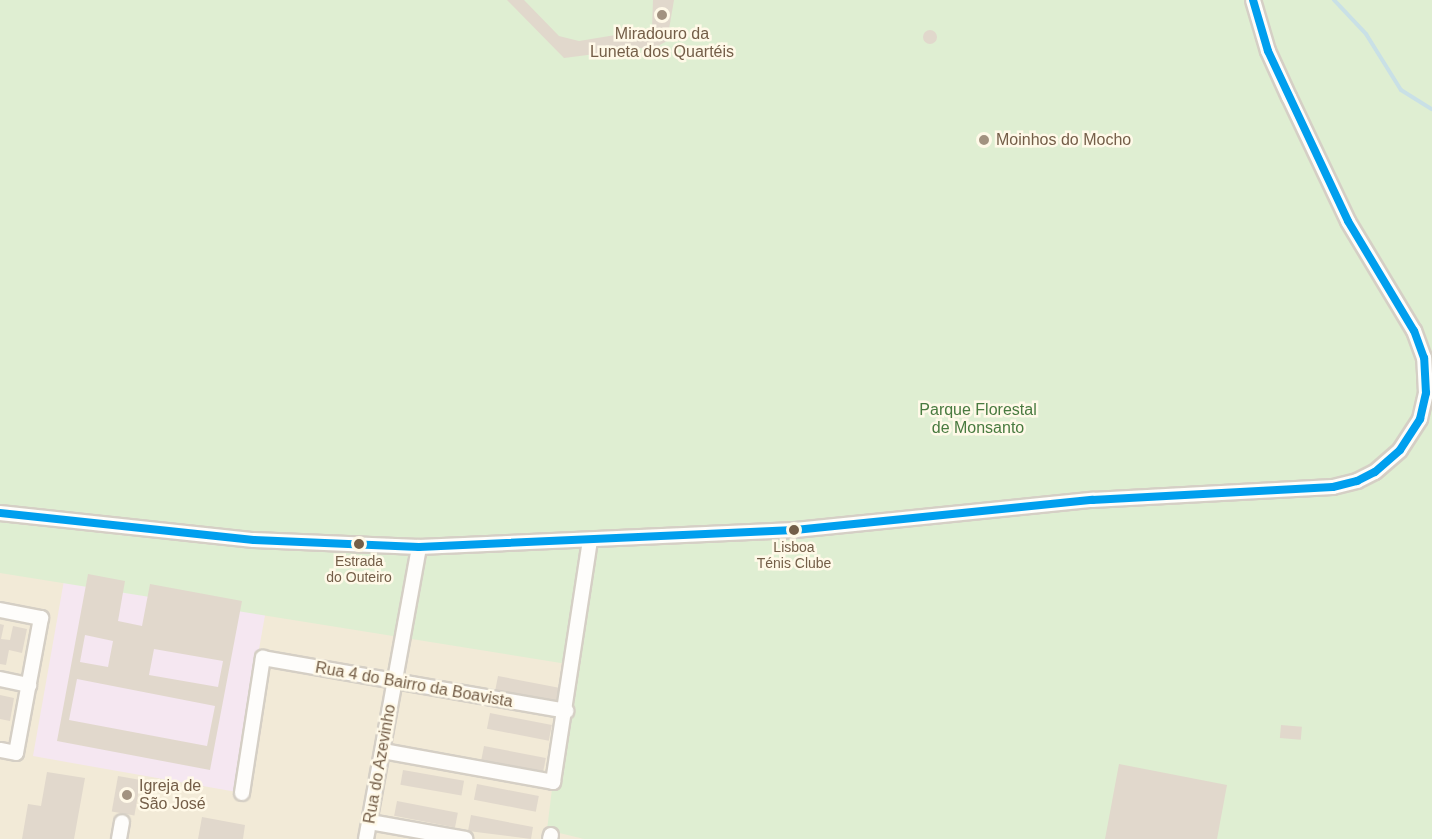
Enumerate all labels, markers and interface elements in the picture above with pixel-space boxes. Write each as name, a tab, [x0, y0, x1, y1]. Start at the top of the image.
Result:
marker: Miradouro da Luneta dos Quartéis	[655, 8, 669, 22]
place label: Miradouro da Luneta dos Quartéis	[590, 24, 734, 62]
place label: Moinhos do Mocho	[996, 130, 1131, 150]
marker: Moinhos do Mocho	[977, 133, 991, 147]
park label: Parque Florestal de Monsanto	[919, 400, 1037, 438]
marker: Lisboa Ténis Clube	[788, 524, 800, 536]
marker: Estrada do Outeiro	[353, 538, 365, 550]
place label: Lisboa Ténis Clube	[757, 539, 831, 572]
place label: Estrada do Outeiro	[326, 553, 392, 586]
street label: Rua 4 do Bairro da Boavista	[314, 658, 514, 712]
street label: Rua do Azevinho	[360, 702, 400, 826]
place label: Igreja de São José	[139, 776, 206, 814]
marker: Igreja de São José	[120, 788, 134, 802]

